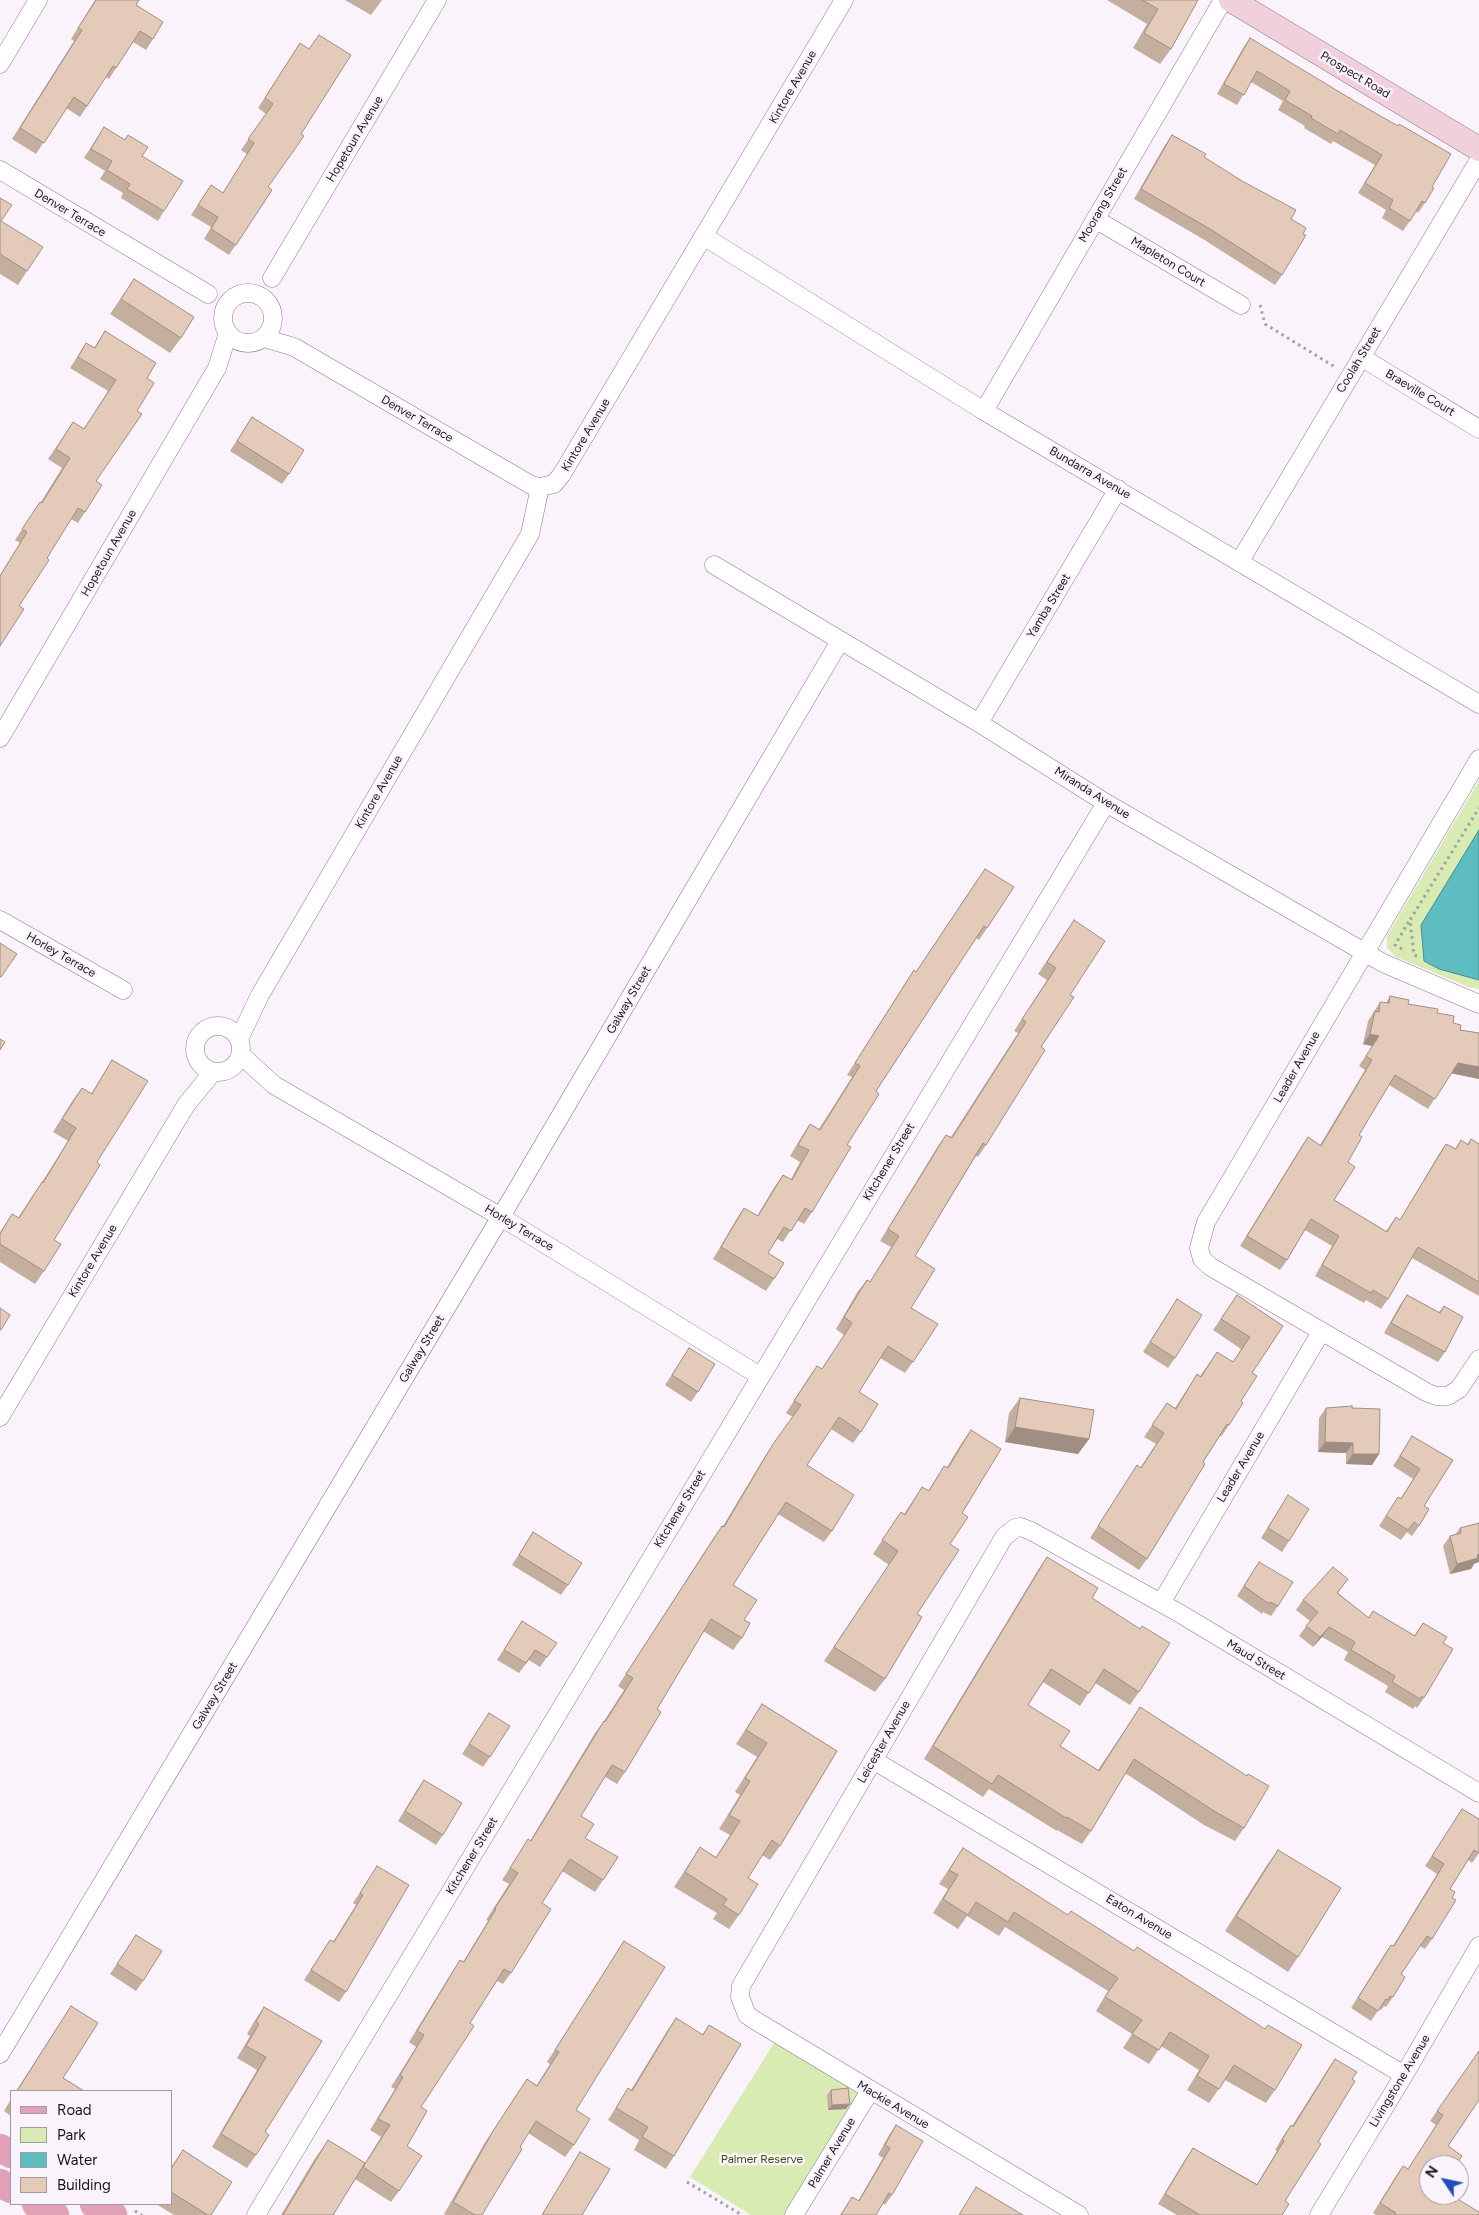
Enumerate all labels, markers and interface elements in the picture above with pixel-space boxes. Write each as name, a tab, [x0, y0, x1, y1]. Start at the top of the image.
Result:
street label: Kintore Avenue	[766, 48, 820, 126]
street label: Prospect Road	[1318, 49, 1392, 101]
street label: Hopetoun Avenue	[324, 93, 386, 185]
street label: Moorang Street	[1076, 165, 1130, 245]
street label: Denver Terrace	[32, 186, 108, 240]
street label: Mapleton Court	[1128, 234, 1208, 290]
street label: Coolah Street	[1334, 324, 1384, 396]
street label: Braeville Court	[1383, 367, 1457, 419]
street label: Denver Terrace	[378, 393, 456, 445]
street label: Kintore Avenue	[559, 396, 613, 474]
street label: Bundarra Avenue	[1047, 444, 1133, 502]
street label: Hopetoun Avenue	[78, 507, 140, 599]
street label: Yamba Street	[1024, 571, 1074, 641]
street label: Kintore Avenue	[352, 753, 406, 831]
street label: Miranda Avenue	[1052, 764, 1132, 822]
street label: Horley Terrace	[24, 929, 98, 981]
street label: Galway Street	[604, 963, 654, 1037]
street label: Leader Avenue	[1271, 1029, 1323, 1105]
street label: Kitchener Street	[860, 1120, 918, 1204]
street label: Horley Terrace	[482, 1202, 556, 1254]
street label: Kintore Avenue	[66, 1222, 120, 1300]
street label: Galway Street	[396, 1313, 448, 1385]
street label: Leader Avenue	[1214, 1429, 1268, 1505]
street label: Kitchener Street	[651, 1467, 709, 1551]
street label: Maud Street	[1224, 1637, 1288, 1683]
street label: Galway Street	[189, 1660, 241, 1732]
street label: Leicester Avenue	[855, 1698, 913, 1786]
street label: Kitchener Street	[443, 1814, 501, 1898]
street label: Eaton Avenue	[1103, 1892, 1175, 1942]
street label: Livingstone Avenue	[1367, 2032, 1433, 2130]
street label: Mackie Avenue	[854, 2078, 932, 2132]
legend	[10, 2090, 172, 2205]
text: Road	[57, 2101, 92, 2119]
street label: Palmer Avenue	[805, 2115, 859, 2191]
text: Park	[57, 2126, 86, 2144]
text: Water	[57, 2151, 97, 2169]
park label: Palmer Reserve	[721, 2152, 803, 2166]
north arrow	[1419, 2155, 1469, 2205]
text: N	[1422, 2163, 1442, 2181]
text: Building	[57, 2176, 111, 2194]

